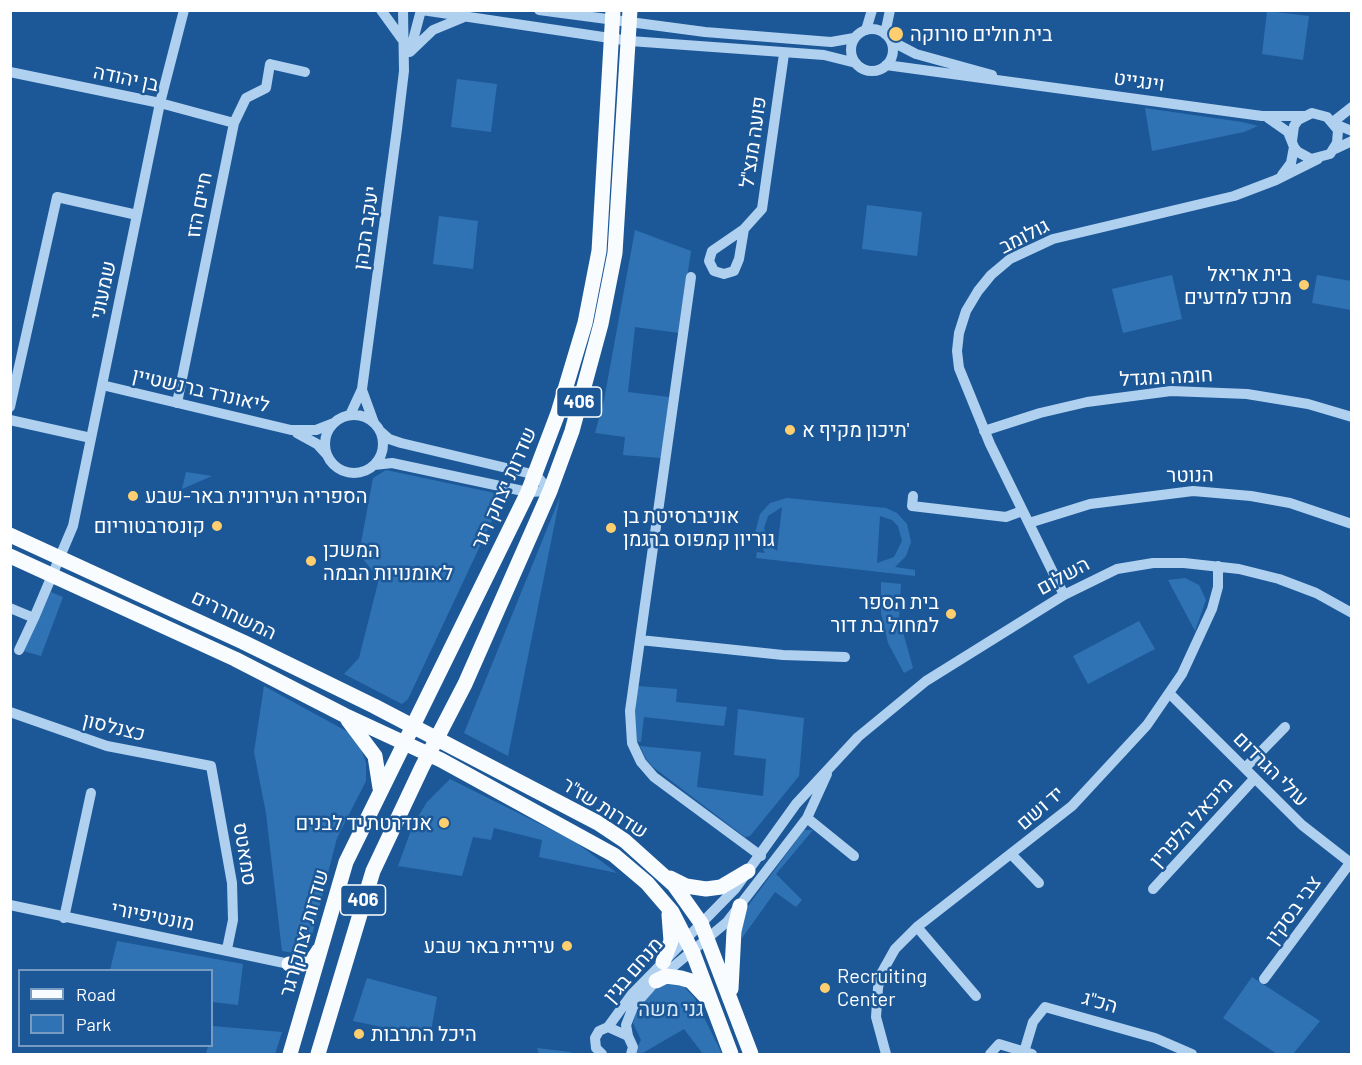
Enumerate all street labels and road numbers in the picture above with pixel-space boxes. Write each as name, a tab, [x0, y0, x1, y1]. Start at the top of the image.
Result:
street label: בן יהודה	[91, 59, 161, 97]
street label: וינגייט	[1112, 66, 1166, 96]
street label: פועה מנצ"ל	[735, 95, 771, 189]
street label: חיים הזז	[181, 170, 217, 240]
street label: יעקב הכהן	[348, 184, 384, 272]
street label: גולומב	[995, 213, 1053, 259]
street label: שמעוני	[85, 258, 121, 322]
street label: ליאונרד ברנשטיין	[130, 363, 272, 417]
street label: חומה ומגדל	[1119, 363, 1213, 391]
road number: 406	[556, 387, 602, 417]
street label: שדרות יצחק רגר	[466, 423, 542, 553]
street label: הנוטר	[1166, 463, 1214, 487]
street label: השלום	[1032, 552, 1094, 600]
street label: המשחררים	[188, 585, 280, 645]
street label: כצנלסון	[80, 708, 148, 746]
street label: עולי הגרדום	[1229, 727, 1313, 811]
street label: שדרות שז"ר	[558, 772, 652, 844]
street label: מיכאל הלפרין	[1144, 772, 1238, 872]
street label: יד ושם	[1011, 781, 1069, 835]
street label: סמאטס	[228, 821, 262, 887]
street label: שדרות יצחק רגר	[274, 867, 334, 999]
street label: צבי בסקין	[1260, 871, 1326, 949]
road number: 406	[340, 885, 386, 915]
street label: מונטיפיורי	[109, 896, 197, 936]
street label: מנחם בגין	[598, 932, 668, 1008]
street label: הכ"ג	[1080, 986, 1120, 1018]

